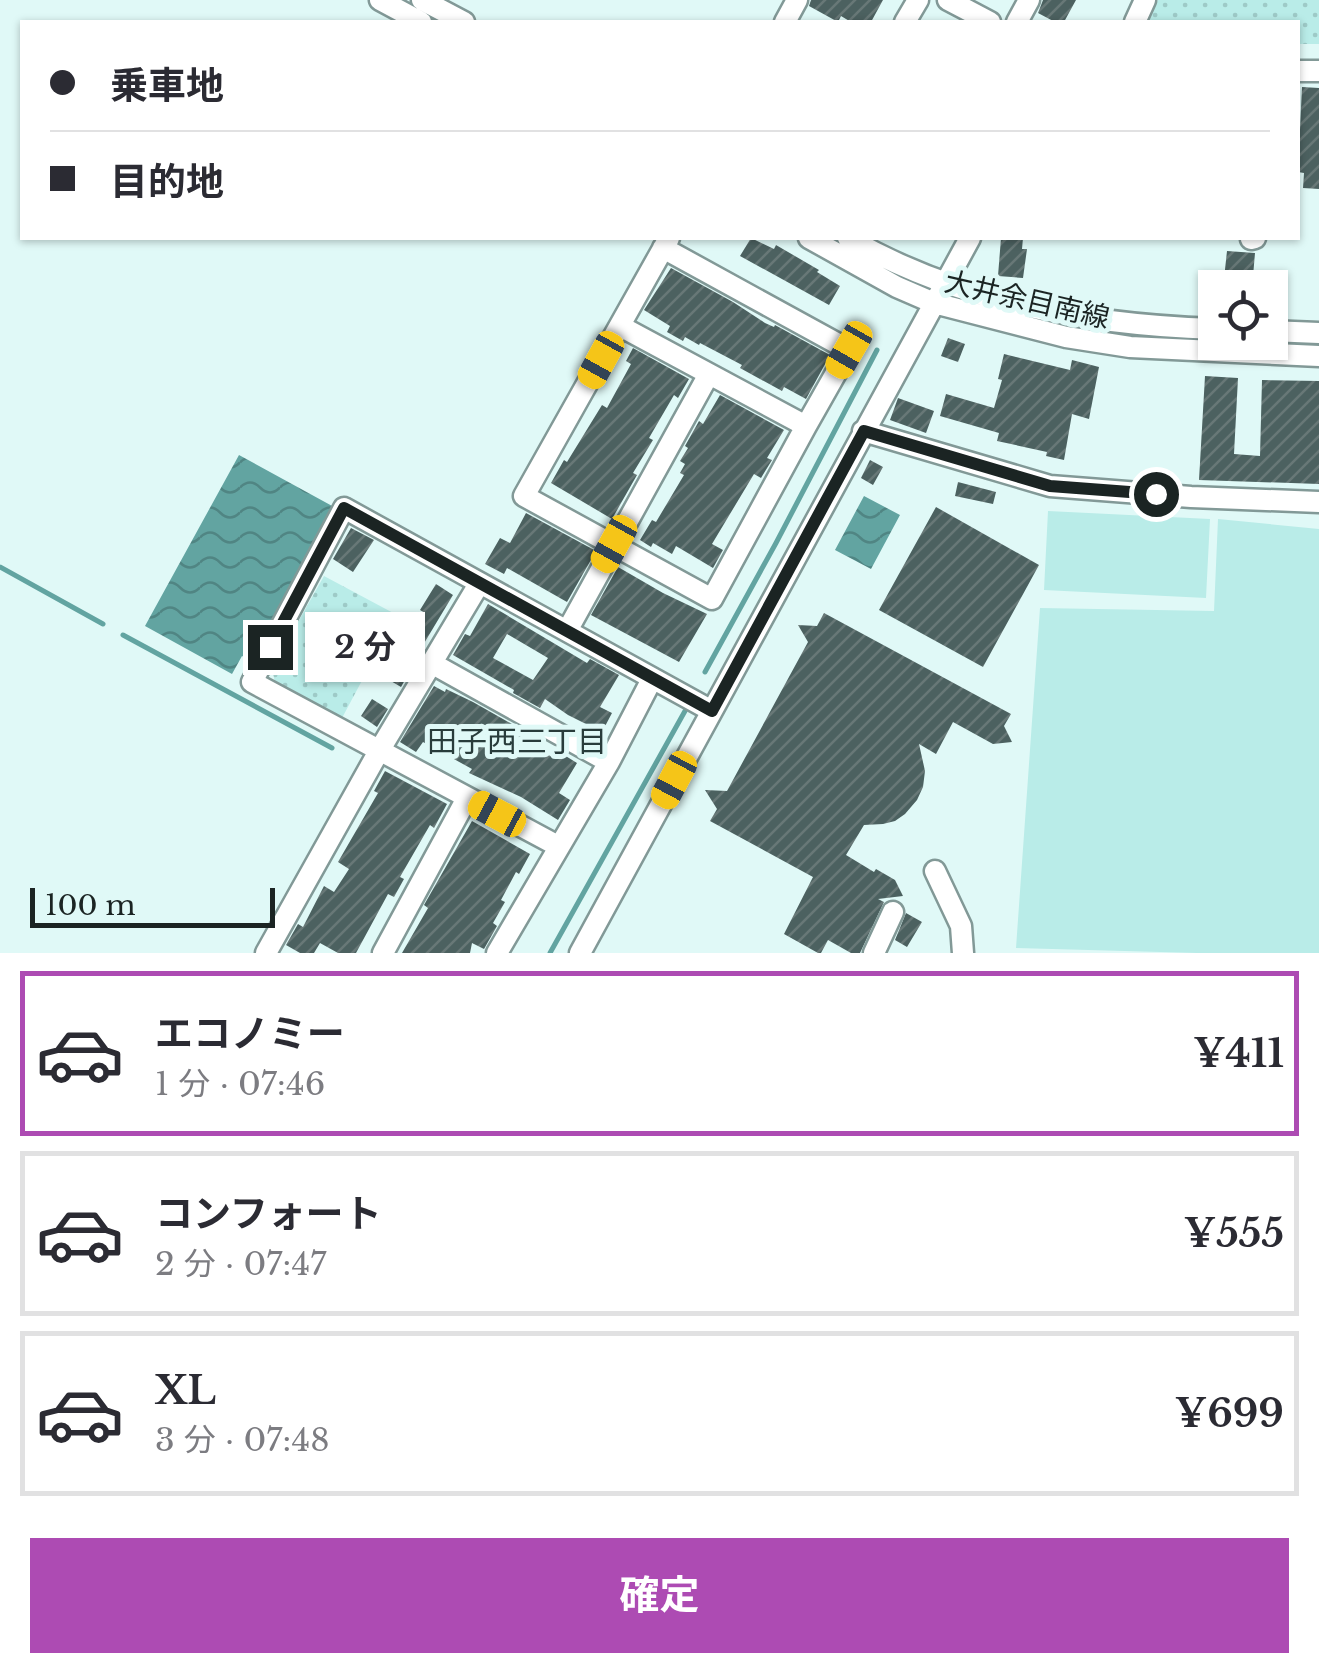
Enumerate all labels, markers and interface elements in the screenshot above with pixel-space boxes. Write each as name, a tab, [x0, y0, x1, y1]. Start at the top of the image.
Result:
text: 乗車地	[110, 62, 224, 109]
text: 目的地	[110, 158, 224, 205]
street label: 大井余目南線	[941, 264, 1113, 336]
map controls	[1198, 270, 1288, 360]
button: locate	[1198, 270, 1288, 360]
car	[821, 317, 877, 383]
car	[573, 326, 629, 394]
route start	[1134, 472, 1179, 517]
car	[586, 510, 642, 578]
callout: 2 分	[305, 612, 425, 682]
route end	[248, 625, 293, 670]
text: 2 分	[334, 627, 396, 667]
district label: 田子西三丁目	[427, 723, 607, 760]
car	[647, 746, 701, 814]
car	[463, 787, 531, 841]
scale bar	[30, 883, 275, 928]
text: 100 m	[45, 888, 136, 923]
icon: car	[35, 1009, 125, 1099]
text: エコノミー	[155, 1010, 345, 1057]
text: ¥411	[1193, 1030, 1284, 1077]
text: 1 分 · 07:46	[155, 1064, 325, 1104]
icon: car	[35, 1189, 125, 1279]
text: コンフォート	[155, 1190, 382, 1237]
text: ¥555	[1184, 1210, 1284, 1257]
text: 2 分 · 07:47	[155, 1244, 326, 1284]
text: XL	[155, 1367, 216, 1414]
icon: car	[35, 1369, 125, 1459]
text: ¥699	[1175, 1390, 1284, 1437]
text: 3 分 · 07:48	[155, 1420, 330, 1460]
button: 確定	[30, 1538, 1289, 1653]

